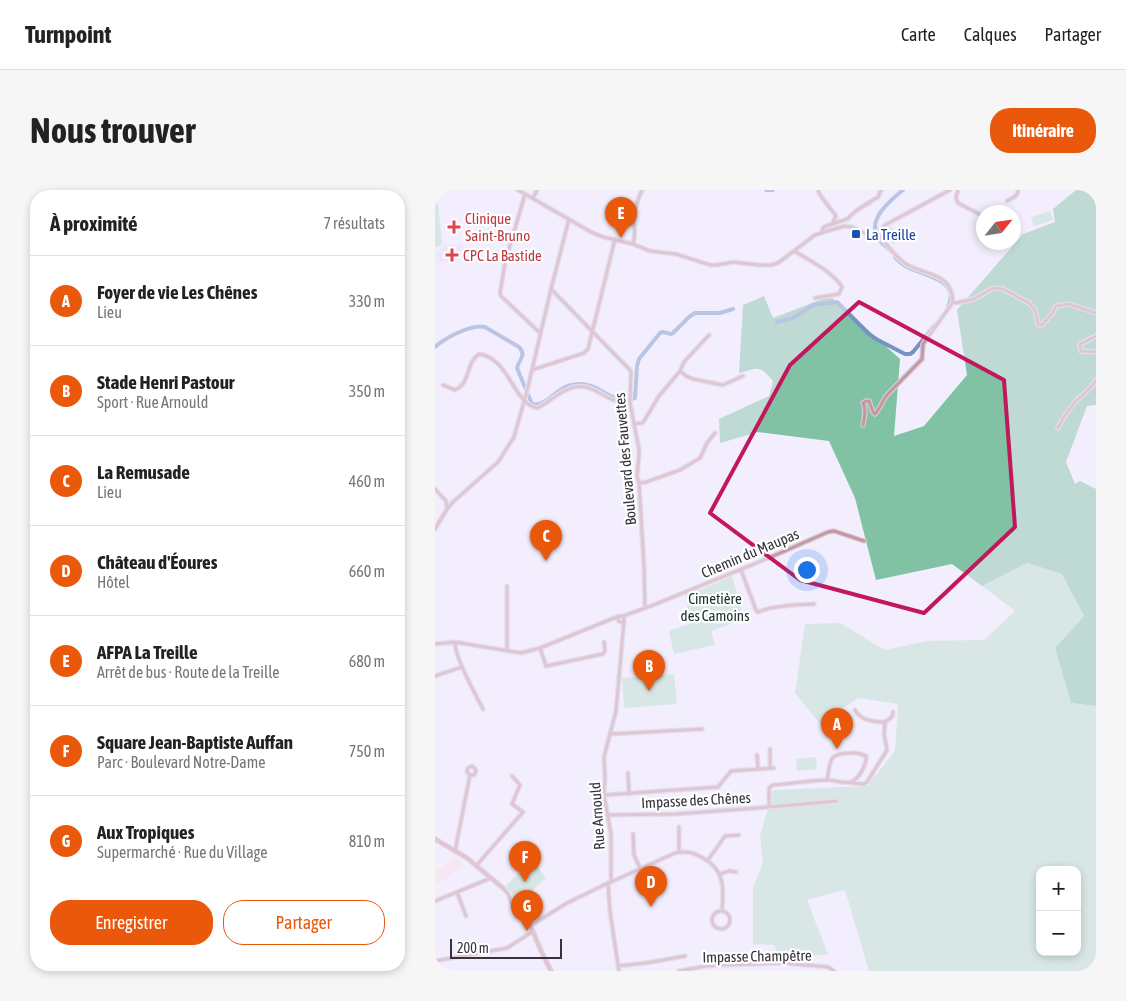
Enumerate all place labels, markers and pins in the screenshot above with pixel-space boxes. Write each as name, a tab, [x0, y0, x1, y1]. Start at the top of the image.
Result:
pin: E	[605, 197, 637, 238]
place label: Clinique Saint-Bruno	[465, 210, 530, 244]
marker: Clinique Saint-Bruno	[447, 220, 461, 234]
place label: La Treille	[866, 226, 916, 243]
marker: La Treille	[850, 228, 862, 240]
place label: CPC La Bastide	[463, 247, 542, 264]
marker: CPC La Bastide	[445, 248, 459, 262]
pin: C	[530, 520, 562, 561]
pin: B	[633, 650, 665, 691]
pin: A	[821, 708, 853, 749]
pin: F	[509, 841, 541, 882]
pin: D	[635, 866, 667, 907]
pin: G	[511, 890, 543, 931]

